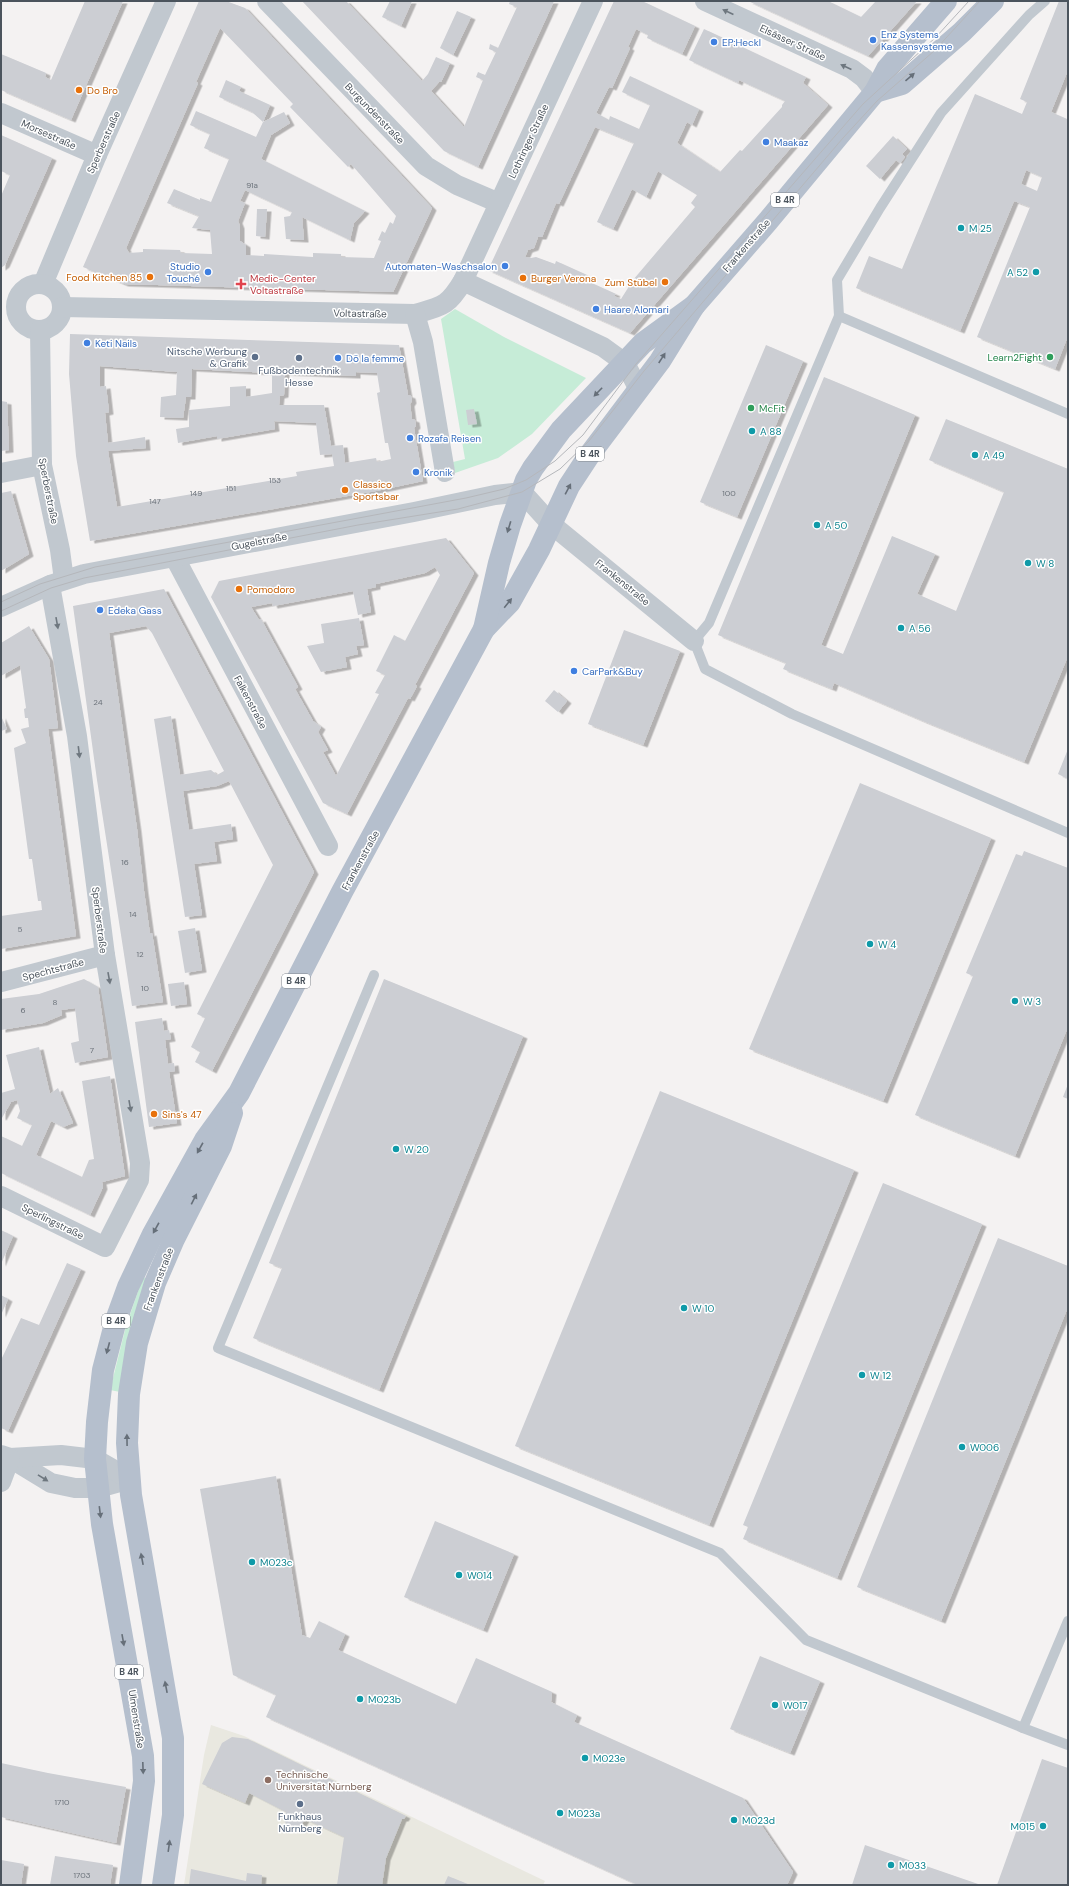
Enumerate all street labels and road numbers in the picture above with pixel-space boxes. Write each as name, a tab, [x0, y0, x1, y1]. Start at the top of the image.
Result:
street label: Elsässer Straße	[758, 21, 828, 64]
street label: Burgundenstraße	[342, 80, 407, 147]
street label: Lothringer Straße	[506, 102, 552, 181]
street label: Sperberstraße	[84, 109, 123, 175]
street label: Morsestraße	[19, 117, 79, 152]
road number: B 4R	[771, 193, 799, 207]
street label: Frankenstraße	[720, 216, 773, 275]
street label: Voltastraße	[333, 307, 387, 320]
road number: B 4R	[576, 447, 604, 461]
street label: Sperberstraße	[36, 457, 61, 526]
street label: Gugelstraße	[230, 530, 288, 553]
street label: Frankenstraße	[593, 556, 653, 609]
street label: Falkenstraße	[231, 673, 270, 732]
street label: Frankenstraße	[339, 828, 382, 892]
street label: Sperberstraße	[89, 886, 110, 954]
street label: Spechtstraße	[21, 955, 86, 984]
road number: B 4R	[282, 974, 310, 988]
street label: Sperlingstraße	[20, 1201, 86, 1242]
street label: Frankenstraße	[141, 1246, 177, 1312]
road number: B 4R	[102, 1314, 130, 1328]
road number: B 4R	[115, 1665, 143, 1679]
street label: Ulmenstraße	[125, 1689, 148, 1750]

